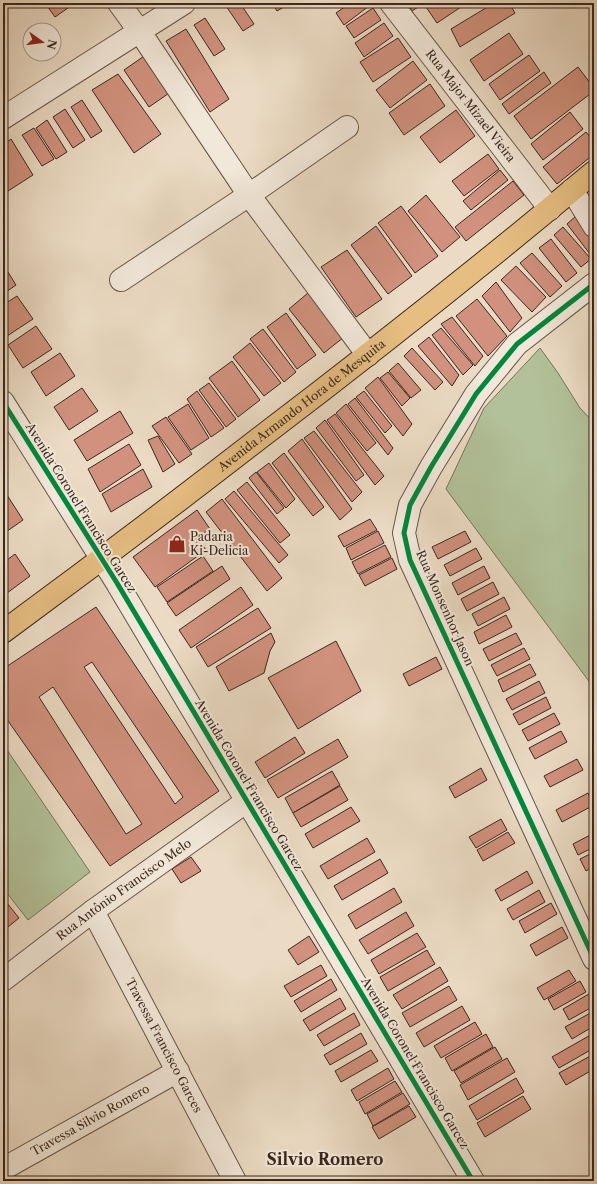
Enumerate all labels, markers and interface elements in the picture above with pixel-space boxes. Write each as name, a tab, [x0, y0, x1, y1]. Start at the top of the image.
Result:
north arrow	[22, 22, 62, 62]
text: N	[44, 38, 60, 51]
street label: Rua Major Mizael Vieira	[423, 46, 519, 165]
street label: Avenida Armando Hora de Mesquita	[214, 335, 389, 475]
street label: Avenida Coronel Francisco Garcez	[22, 419, 140, 595]
place label: Padaria Ki-Delicia	[190, 529, 249, 558]
shop icon: Padaria Ki-Delicia	[167, 534, 187, 554]
street label: Rua Monsenhor Jason	[413, 548, 478, 668]
street label: Avenida Coronel Francisco Garcez	[192, 695, 307, 873]
street label: Rua Antônio Francisco Melo	[53, 835, 194, 943]
street label: Avenida Coronel Francisco Garcez	[358, 973, 473, 1151]
street label: Travessa Francisco Garces	[123, 975, 206, 1115]
street label: Travessa Silvio Romero	[28, 1081, 152, 1159]
district label: Silvio Romero	[267, 1149, 383, 1169]

